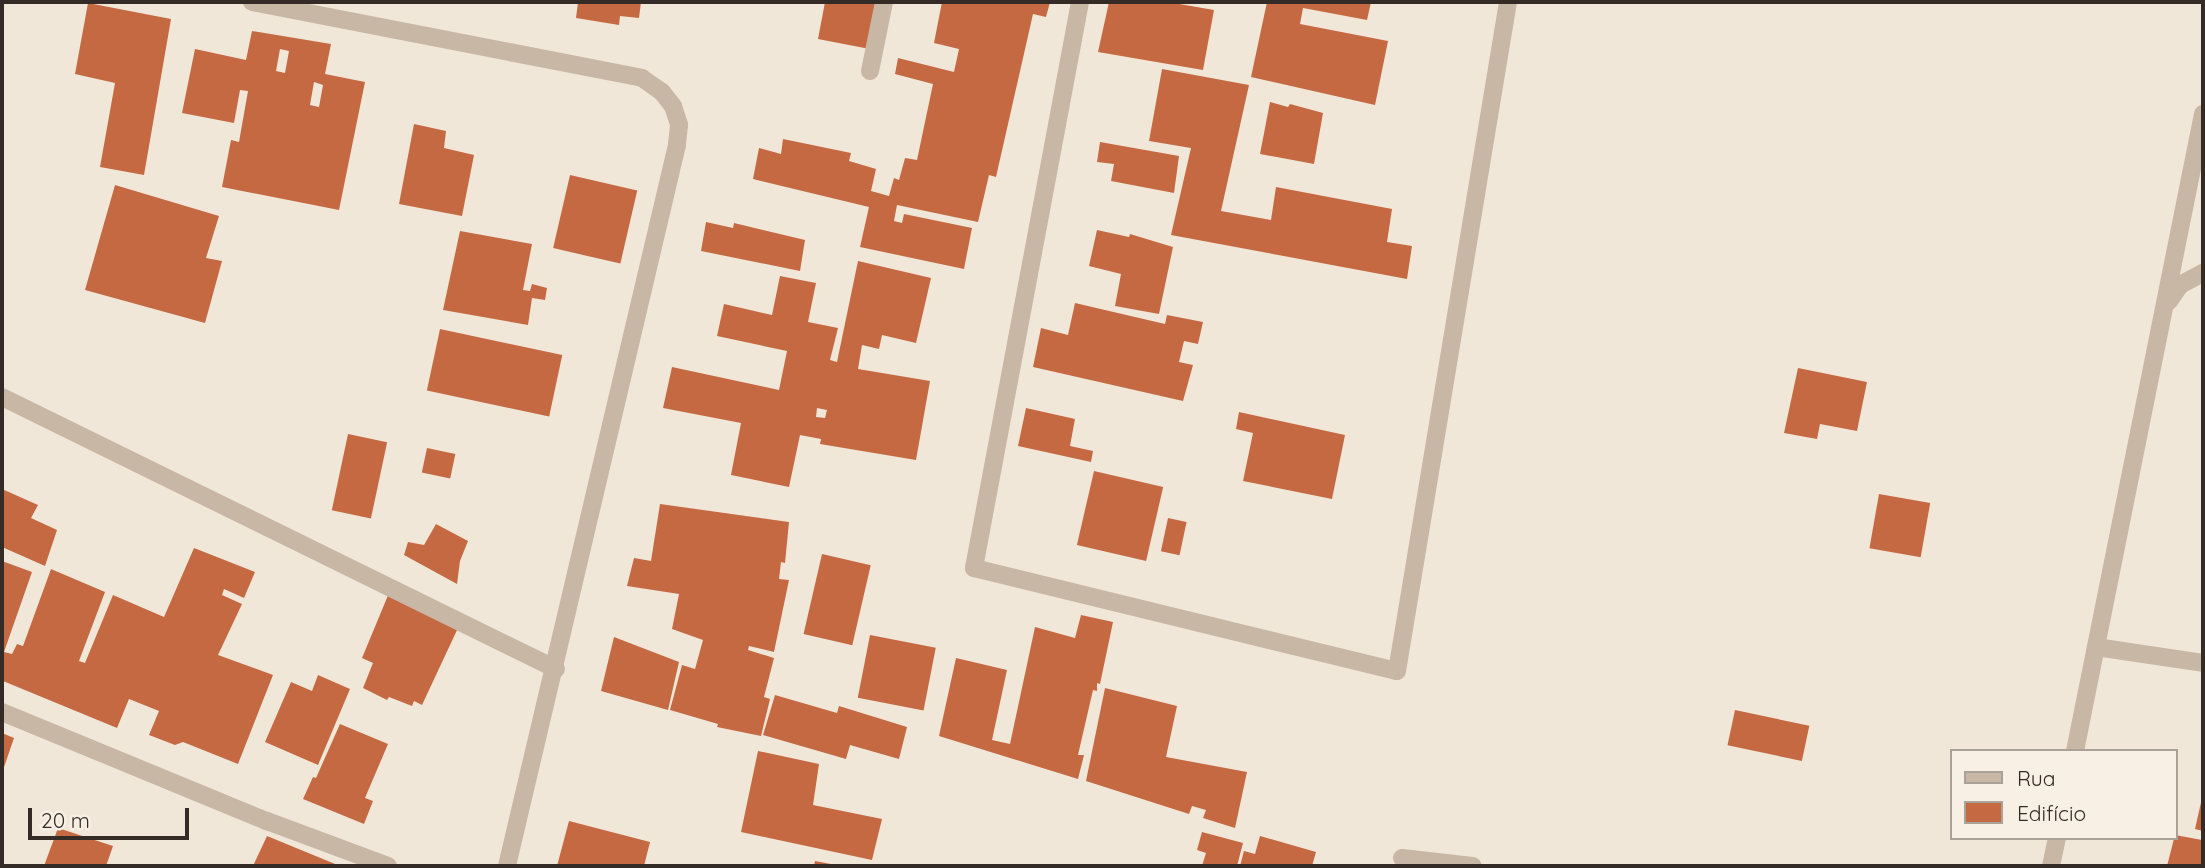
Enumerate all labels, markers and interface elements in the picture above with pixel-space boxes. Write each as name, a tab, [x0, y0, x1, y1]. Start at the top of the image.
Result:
legend	[1950, 749, 2177, 840]
text: Rua	[2017, 765, 2056, 791]
scale bar	[32, 794, 192, 838]
text: Edifício	[2017, 800, 2086, 826]
text: 20 m	[41, 807, 90, 833]

